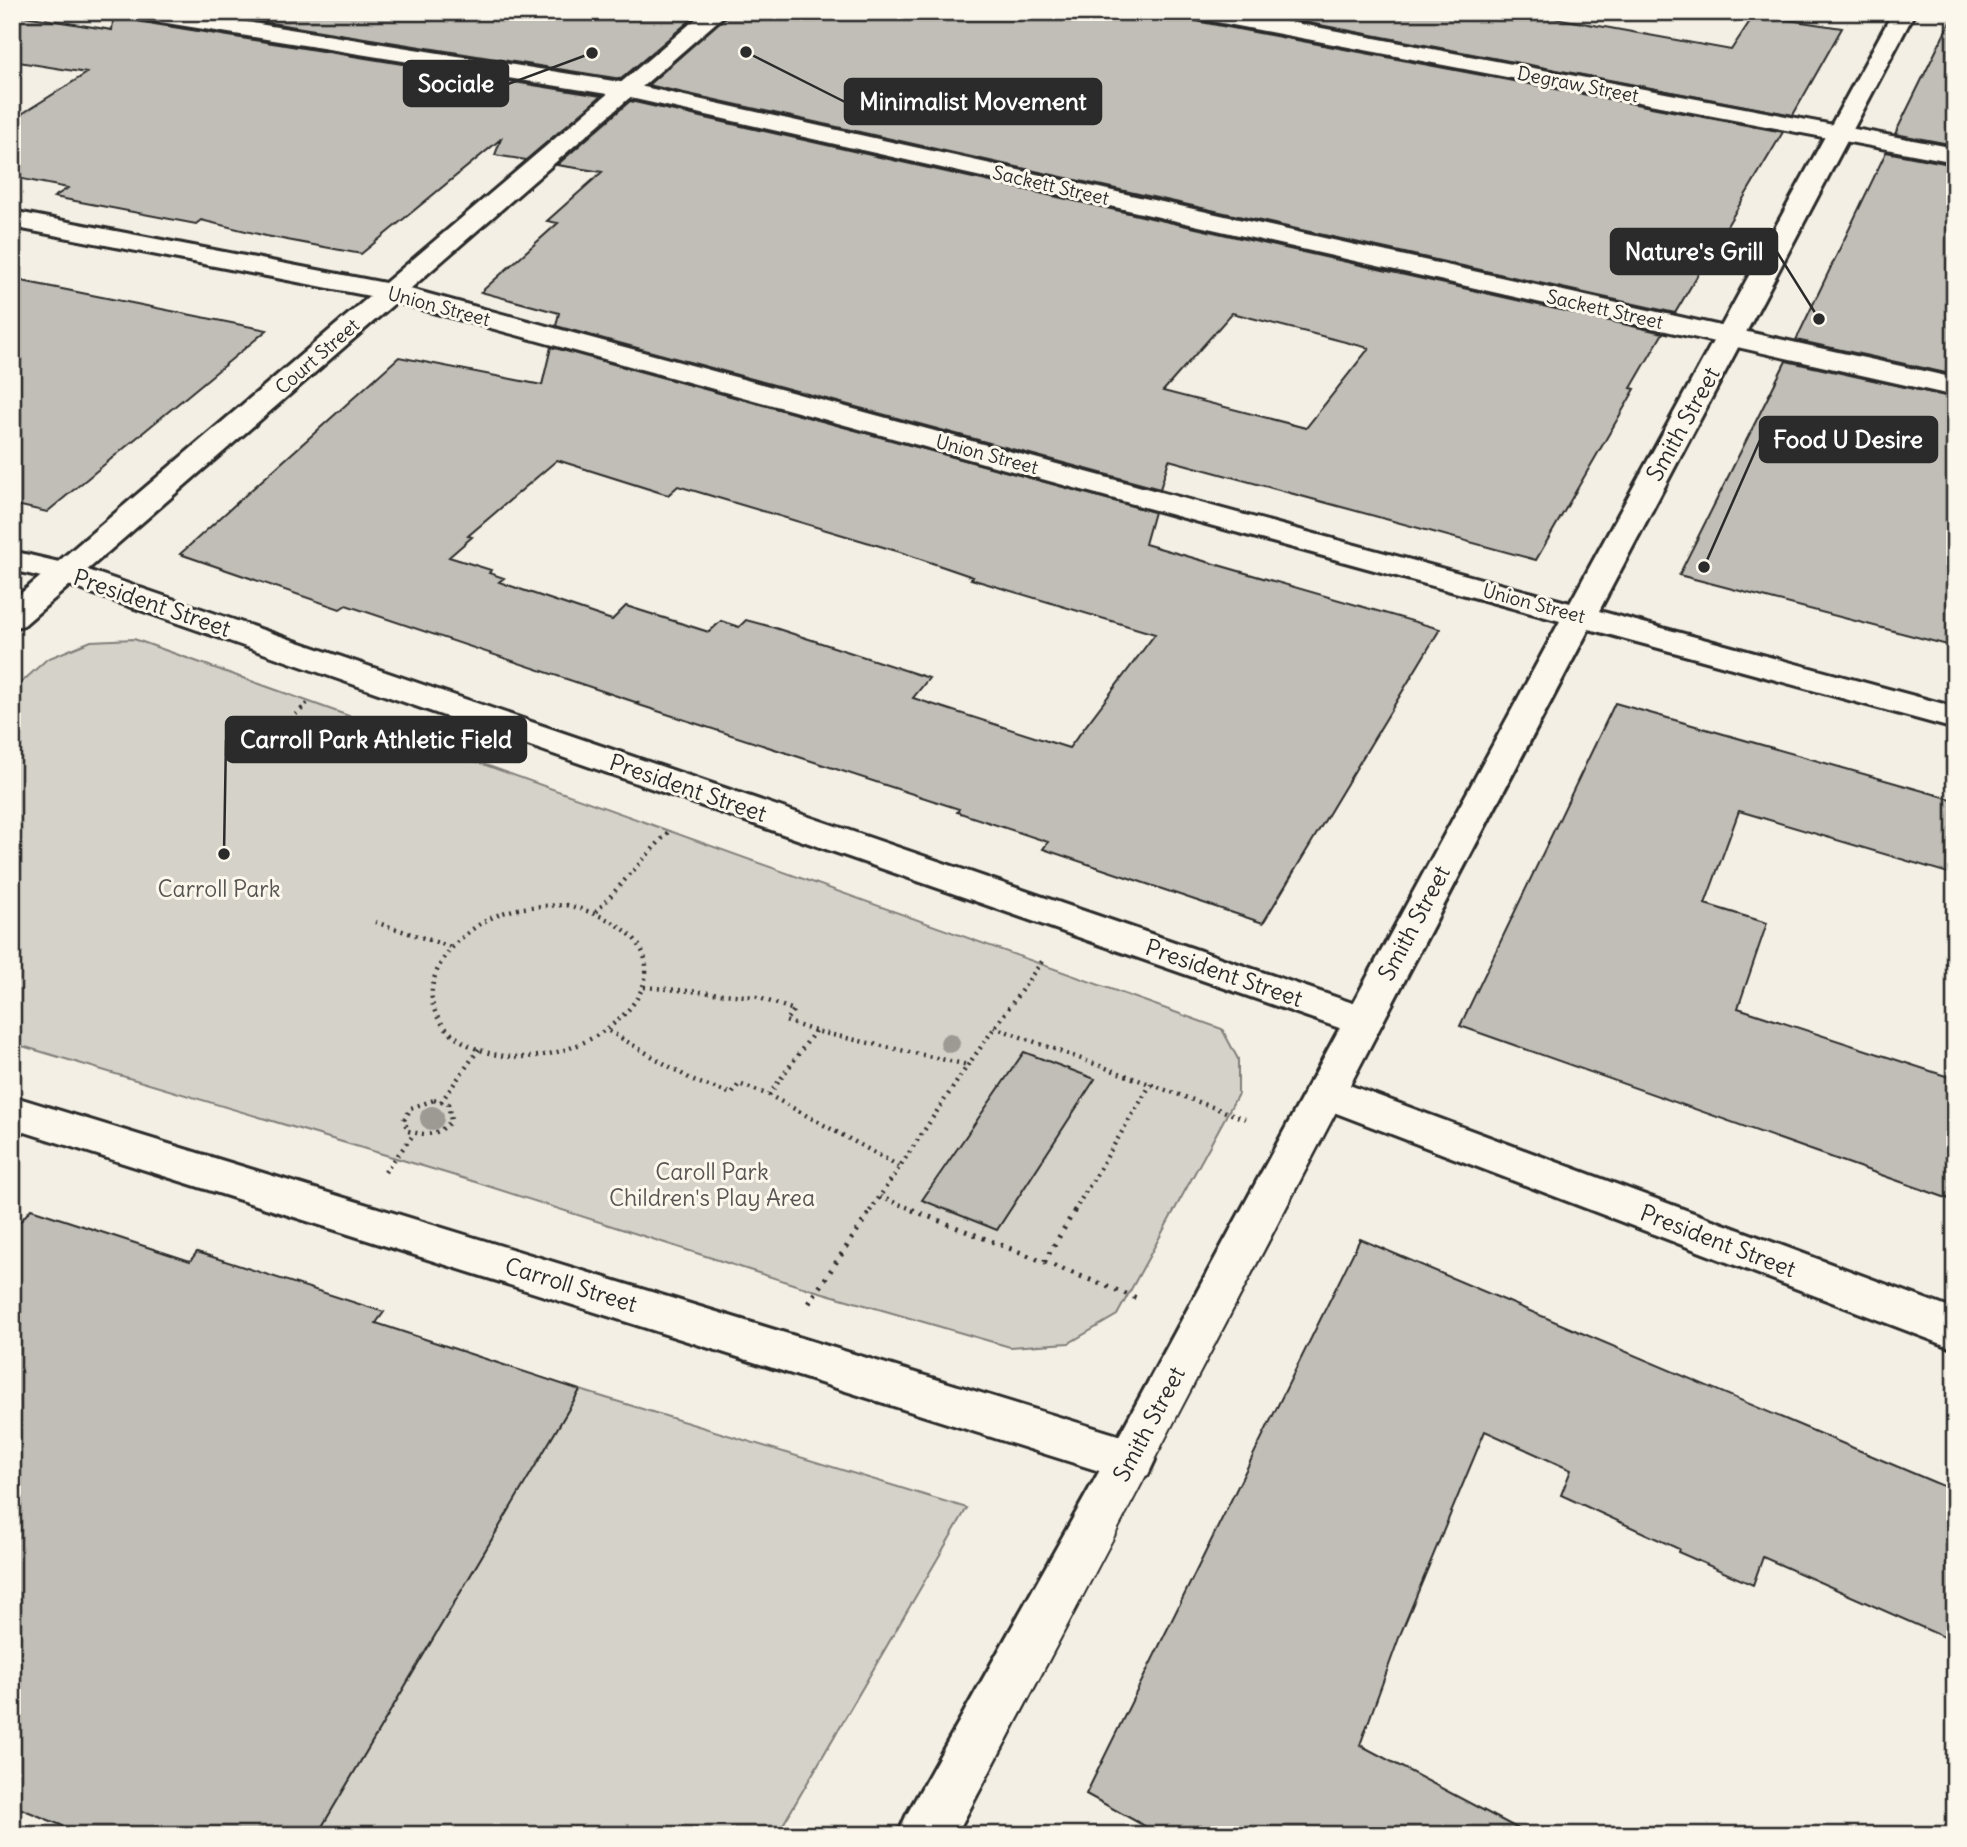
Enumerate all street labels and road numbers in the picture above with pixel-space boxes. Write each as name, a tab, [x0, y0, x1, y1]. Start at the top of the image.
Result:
street label: Degraw Street	[1515, 60, 1641, 108]
street label: Sackett Street	[990, 160, 1112, 210]
street label: Union Street	[385, 281, 493, 331]
street label: Sackett Street	[1544, 284, 1666, 334]
street label: Court Street	[270, 313, 364, 399]
street label: Smith Street	[1639, 361, 1726, 486]
street label: Union Street	[933, 429, 1041, 479]
street label: President Street	[70, 562, 235, 643]
street label: Union Street	[1480, 578, 1588, 628]
street label: President Street	[606, 747, 771, 828]
street label: Smith Street	[1371, 860, 1456, 985]
street label: President Street	[1142, 932, 1307, 1013]
street label: President Street	[1636, 1198, 1800, 1284]
street label: Carroll Street	[502, 1251, 641, 1318]
street label: Smith Street	[1106, 1361, 1191, 1486]

